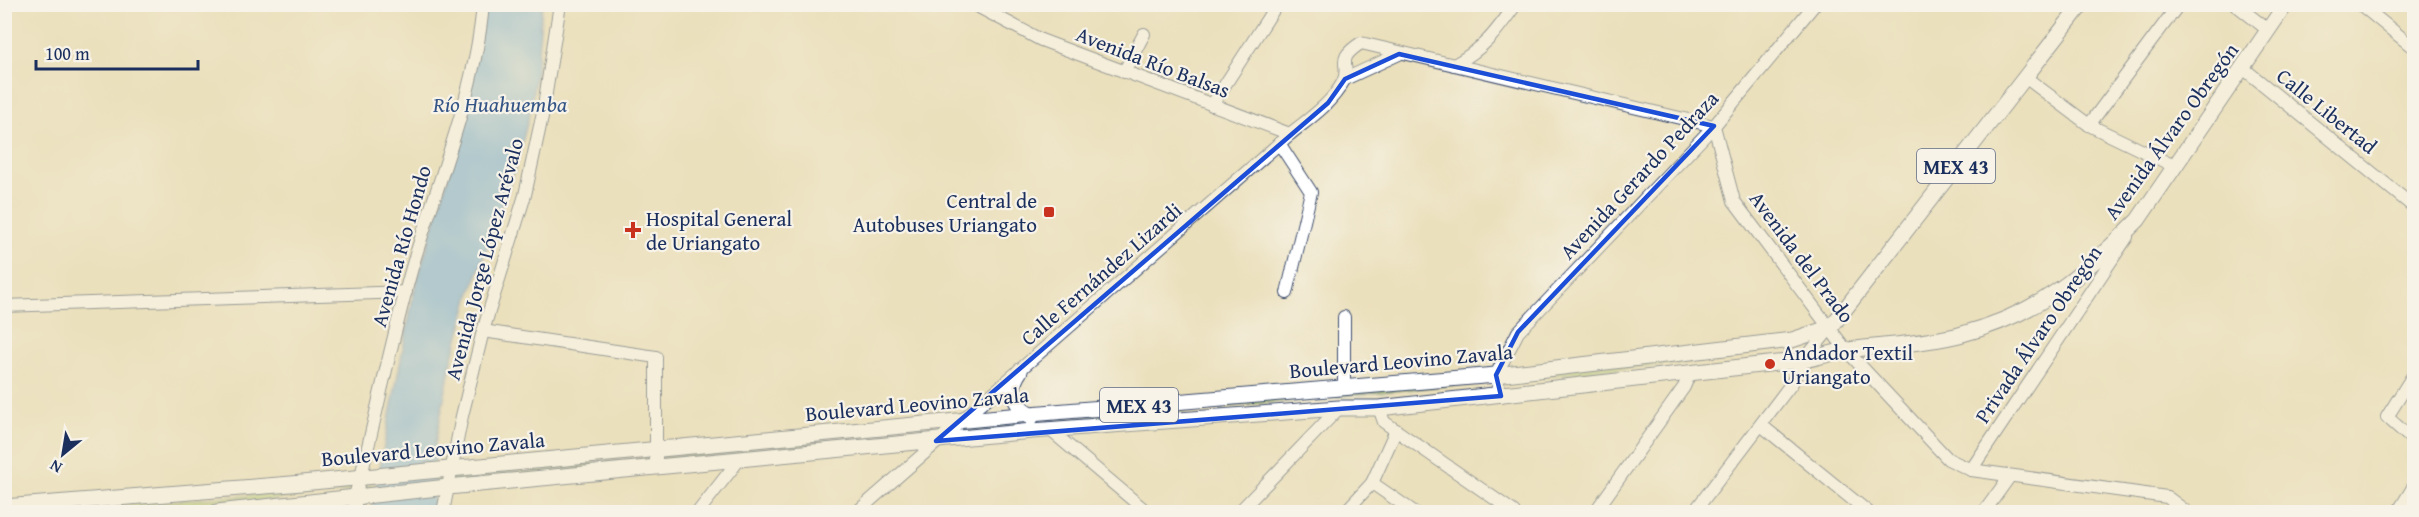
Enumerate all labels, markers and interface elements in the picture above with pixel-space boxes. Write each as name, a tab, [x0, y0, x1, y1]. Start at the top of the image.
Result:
street label: Avenida Río Balsas	[1072, 18, 1234, 106]
scale bar	[36, 33, 198, 71]
street label: Avenida Álvaro Obregón	[2096, 36, 2246, 226]
text: 100 m	[45, 40, 90, 67]
street label: Calle Libertad	[2270, 61, 2385, 162]
street label: Avenida Gerardo Pedraza	[1553, 84, 1726, 266]
water label: Río Huahuemba	[432, 88, 567, 120]
street label: Avenida Jorge López Arévalo	[437, 134, 531, 384]
road number: MEX 43	[1917, 149, 1995, 183]
street label: Avenida Río Hondo	[363, 162, 439, 330]
place label: Central de Autobuses Uriangato	[853, 185, 1037, 240]
street label: Avenida del Prado	[1742, 185, 1862, 329]
street label: Calle Fernández Lizardi	[1014, 195, 1188, 353]
place label: Hospital General de Uriangato	[646, 203, 792, 258]
marker: Central de Autobuses Uriangato	[1042, 205, 1056, 219]
marker: Hospital General de Uriangato	[624, 221, 642, 239]
street label: Privada Álvaro Obregón	[1967, 239, 2109, 429]
street label: Boulevard Leovino Zavala	[1288, 336, 1514, 386]
place label: Andador Textil Uriangato	[1782, 337, 1913, 392]
marker: Andador Textil Uriangato	[1763, 357, 1777, 371]
street label: Boulevard Leovino Zavala	[804, 379, 1030, 429]
road number: MEX 43	[1100, 388, 1178, 422]
north arrow	[33, 424, 93, 484]
street label: Boulevard Leovino Zavala	[320, 424, 546, 474]
text: N	[45, 454, 66, 480]

